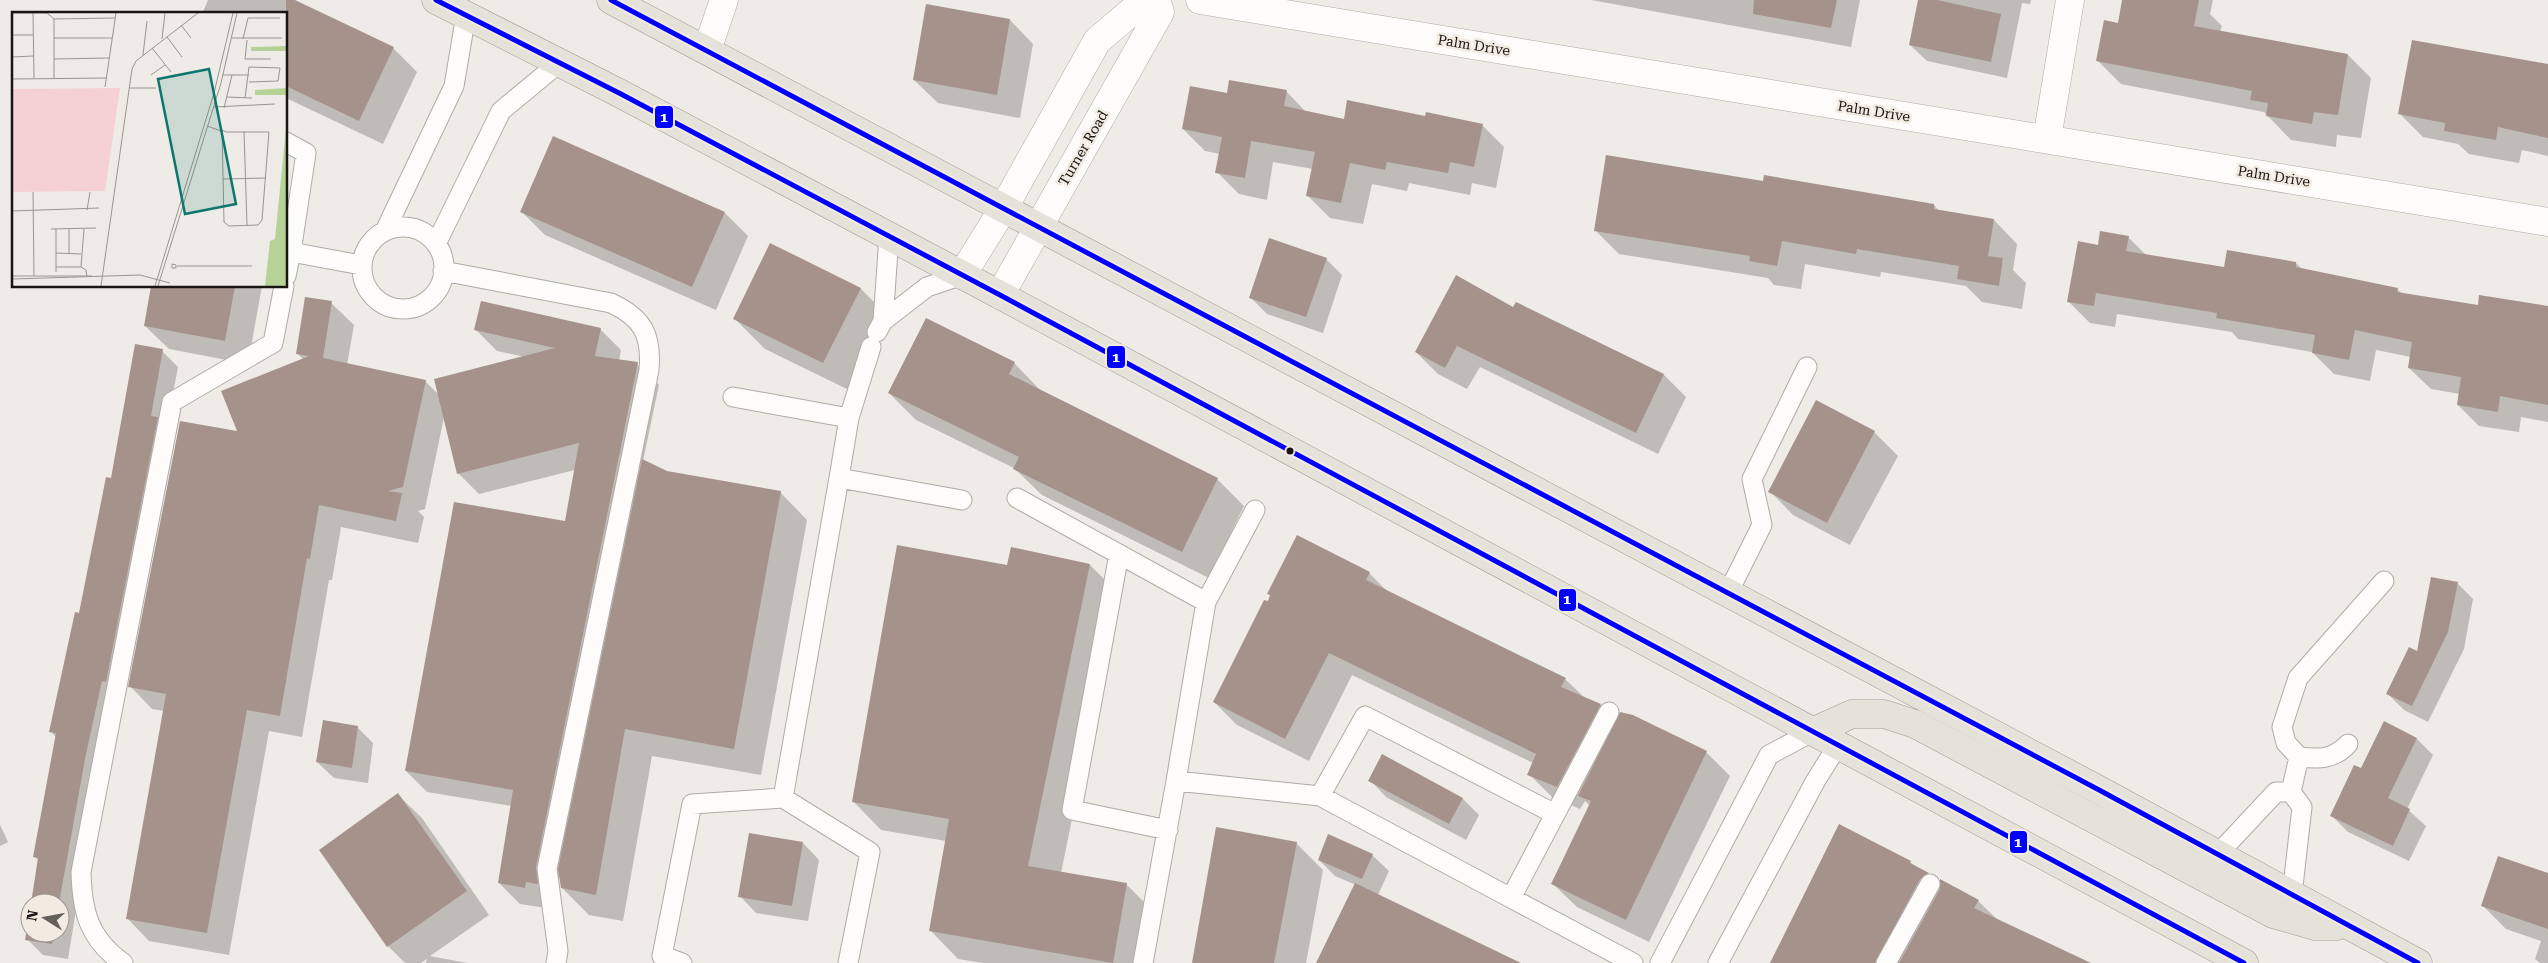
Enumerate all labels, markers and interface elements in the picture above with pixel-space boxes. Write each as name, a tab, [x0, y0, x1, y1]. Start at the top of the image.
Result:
inset map	[12, 12, 288, 288]
street label: Palm Drive	[1436, 31, 1512, 59]
street label: Palm Drive	[1836, 97, 1912, 125]
line badge: 1	[654, 105, 674, 129]
street label: Turner Road	[1055, 108, 1111, 188]
text: 1	[660, 109, 668, 125]
street label: Palm Drive	[2236, 162, 2312, 190]
line badge: 1	[1106, 345, 1126, 369]
text: 1	[1112, 349, 1120, 365]
unlabelled marker	[1285, 446, 1295, 456]
line badge: 1	[1558, 588, 1577, 612]
text: 1	[1563, 591, 1571, 607]
line badge: 1	[2009, 830, 2028, 854]
text: 1	[2014, 834, 2022, 850]
north arrow	[20, 893, 70, 943]
text: N	[23, 908, 41, 922]

